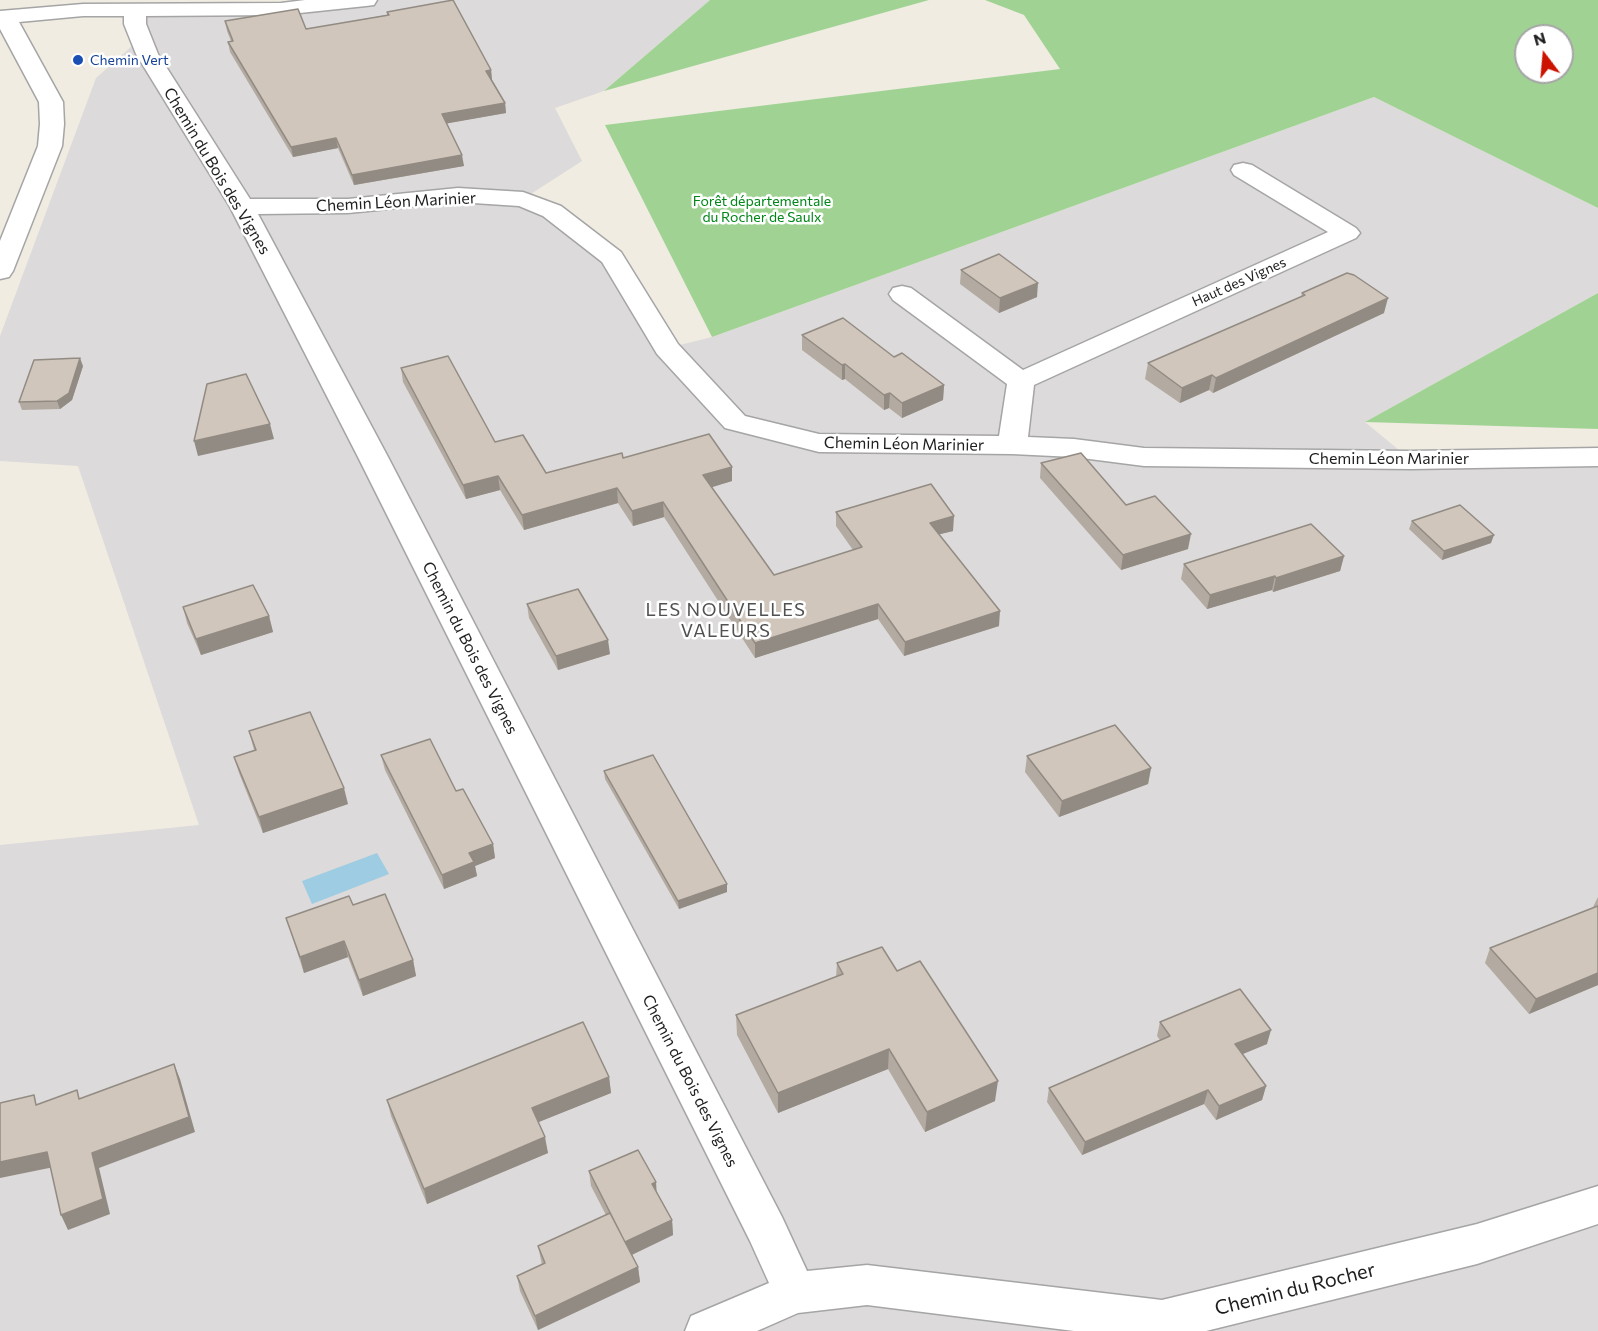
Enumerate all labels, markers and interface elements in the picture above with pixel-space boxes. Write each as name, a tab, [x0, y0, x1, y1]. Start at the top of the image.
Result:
north arrow	[1514, 24, 1574, 84]
text: N	[1531, 27, 1548, 49]
place label: Chemin Vert	[90, 52, 169, 68]
marker: Chemin Vert	[71, 53, 85, 67]
street label: Chemin du Bois des Vignes	[160, 84, 274, 258]
street label: Chemin Léon Marinier	[315, 188, 477, 216]
park label: Forêt départementale du Rocher de Saulx	[693, 193, 831, 226]
street label: Haut des Vignes	[1189, 254, 1289, 310]
street label: Chemin Léon Marinier	[824, 433, 984, 455]
street label: Chemin Léon Marinier	[1309, 449, 1469, 469]
street label: Chemin du Bois des Vignes	[418, 558, 522, 738]
district label: LES NOUVELLES VALEURS	[646, 599, 806, 642]
street label: Chemin du Bois des Vignes	[638, 991, 742, 1171]
street label: Chemin du Rocher	[1212, 1257, 1378, 1321]

